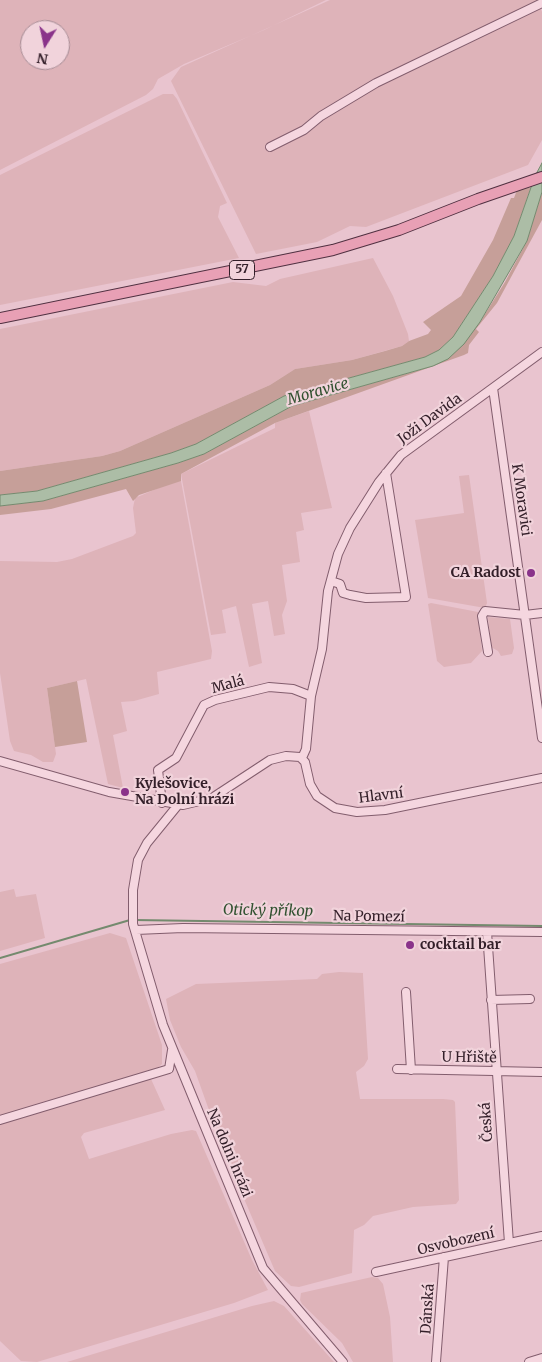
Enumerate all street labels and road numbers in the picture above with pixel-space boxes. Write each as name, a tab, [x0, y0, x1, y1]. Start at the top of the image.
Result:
road number: 57	[230, 260, 254, 280]
street label: Joži Davida	[395, 390, 465, 448]
street label: K Moravici	[508, 463, 534, 537]
street label: Malá	[210, 673, 246, 697]
street label: Hlavní	[358, 785, 404, 807]
street label: Na Pomezí	[333, 908, 405, 926]
street label: U Hřiště	[441, 1049, 497, 1067]
street label: Česká	[477, 1102, 497, 1142]
street label: Na dolni hrázi	[203, 1106, 255, 1200]
street label: Osvobození	[416, 1225, 496, 1259]
street label: Dánská	[418, 1283, 438, 1335]

